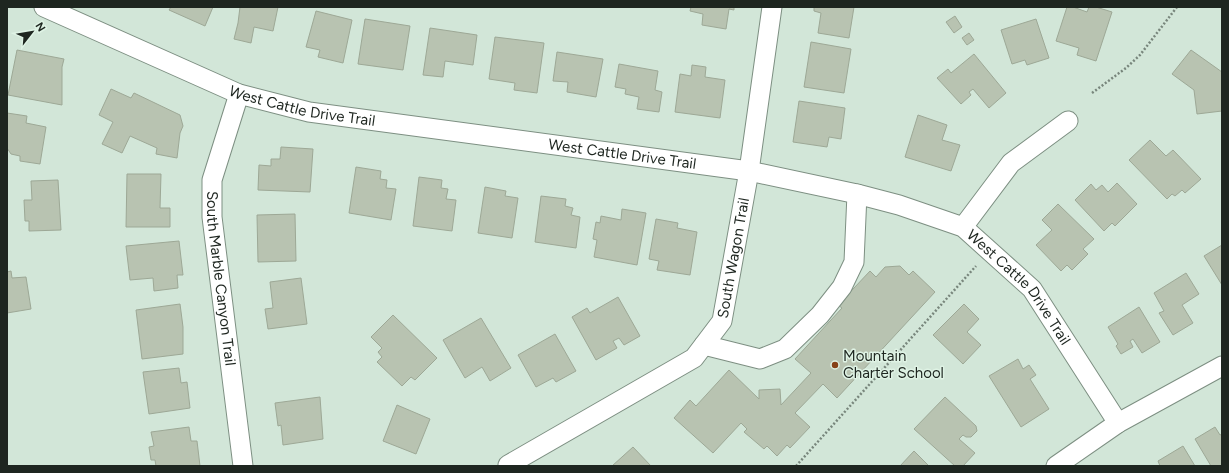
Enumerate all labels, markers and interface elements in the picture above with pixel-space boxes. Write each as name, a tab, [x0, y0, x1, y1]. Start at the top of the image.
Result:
north arrow	[12, 12, 52, 52]
text: N	[32, 20, 48, 34]
street label: West Cattle Drive Trail	[226, 82, 376, 130]
street label: West Cattle Drive Trail	[547, 135, 697, 173]
street label: South Marble Canyon Trail	[203, 191, 239, 367]
street label: South Wagon Trail	[714, 196, 753, 320]
street label: West Cattle Drive Trail	[963, 226, 1074, 348]
place label: Mountain Charter School	[843, 347, 944, 382]
marker: Mountain Charter School	[830, 360, 840, 370]

